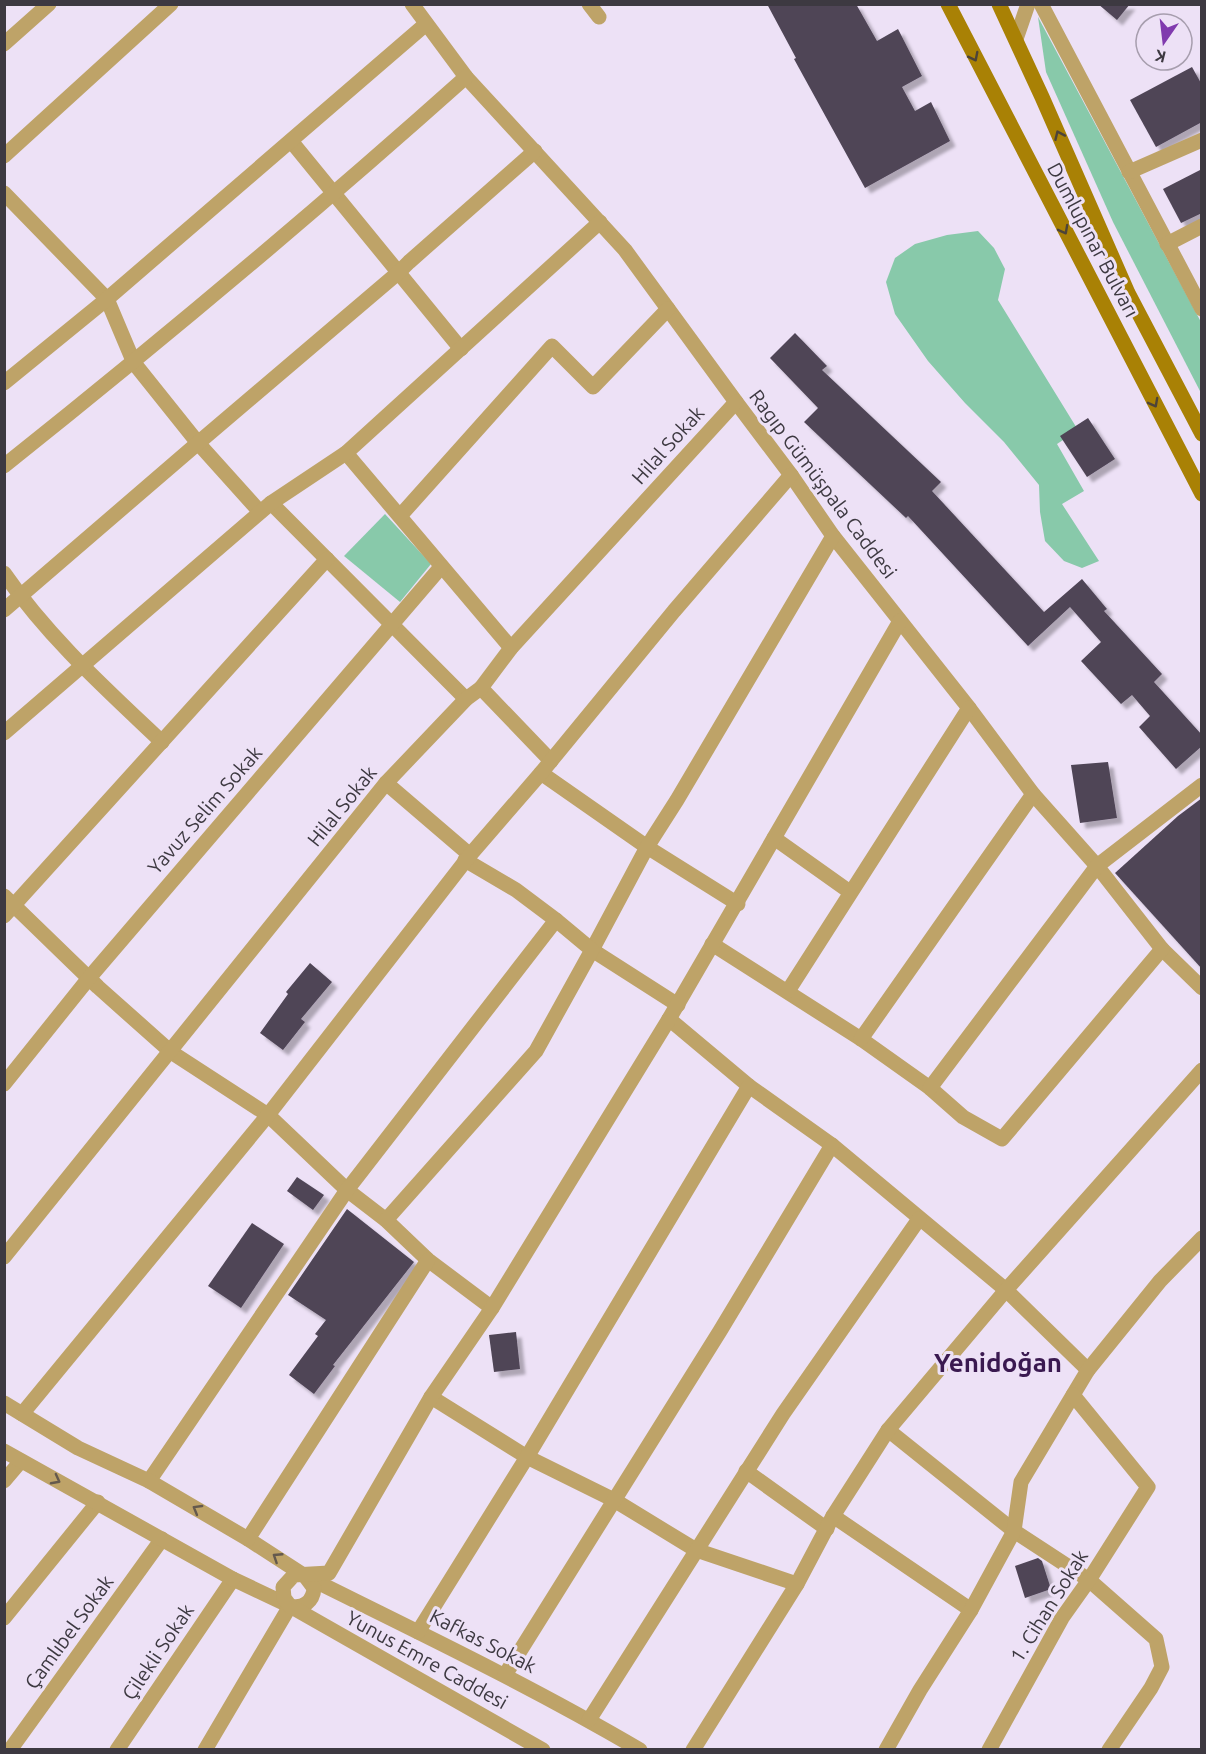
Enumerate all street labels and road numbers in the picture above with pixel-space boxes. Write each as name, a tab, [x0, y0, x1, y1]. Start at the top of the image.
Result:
street label: Dumlupınar Bulvarı	[1043, 159, 1144, 321]
street label: Ragıp Gümüşpala Caddesi	[745, 385, 902, 582]
street label: Hilal Sokak	[627, 401, 709, 488]
street label: Yavuz Selim Sokak	[143, 741, 267, 878]
street label: Hilal Sokak	[302, 761, 381, 851]
street label: 1. Cihan Sokak	[1005, 1545, 1092, 1666]
street label: Çamlıbel Sokak	[20, 1570, 118, 1693]
street label: Çilekli Sokak	[117, 1599, 198, 1704]
street label: Kafkas Sokak	[426, 1604, 540, 1677]
street label: Yunus Emre Caddesi	[343, 1606, 512, 1713]

